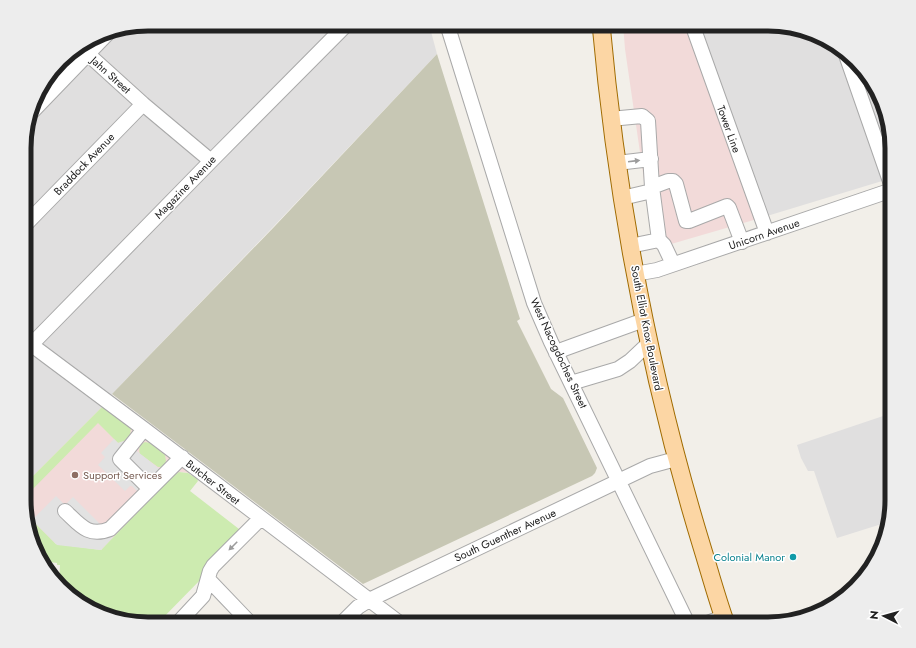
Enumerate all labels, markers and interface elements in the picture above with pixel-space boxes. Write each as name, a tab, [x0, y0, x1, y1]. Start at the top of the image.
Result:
street label: Jahn Street	[86, 51, 135, 98]
street label: Tower Line	[713, 103, 745, 155]
street label: Braddock Avenue	[50, 129, 118, 199]
street label: Magazine Avenue	[151, 151, 220, 222]
one-way arrow	[628, 158, 640, 165]
street label: Unicorn Avenue	[726, 214, 802, 254]
street label: South Elliot Knox Boulevard	[627, 264, 667, 392]
street label: West Nacogdoches Street	[526, 295, 592, 411]
street label: Butcher Street	[183, 456, 244, 508]
place label: Support Services	[83, 467, 162, 483]
marker: Support Services	[70, 470, 80, 480]
street label: South Guenther Avenue	[451, 504, 559, 566]
one-way arrow	[228, 541, 238, 551]
place label: Colonial Manor	[713, 549, 785, 565]
marker: Colonial Manor	[788, 552, 798, 562]
north arrow	[864, 596, 904, 636]
text: N	[866, 610, 882, 620]

